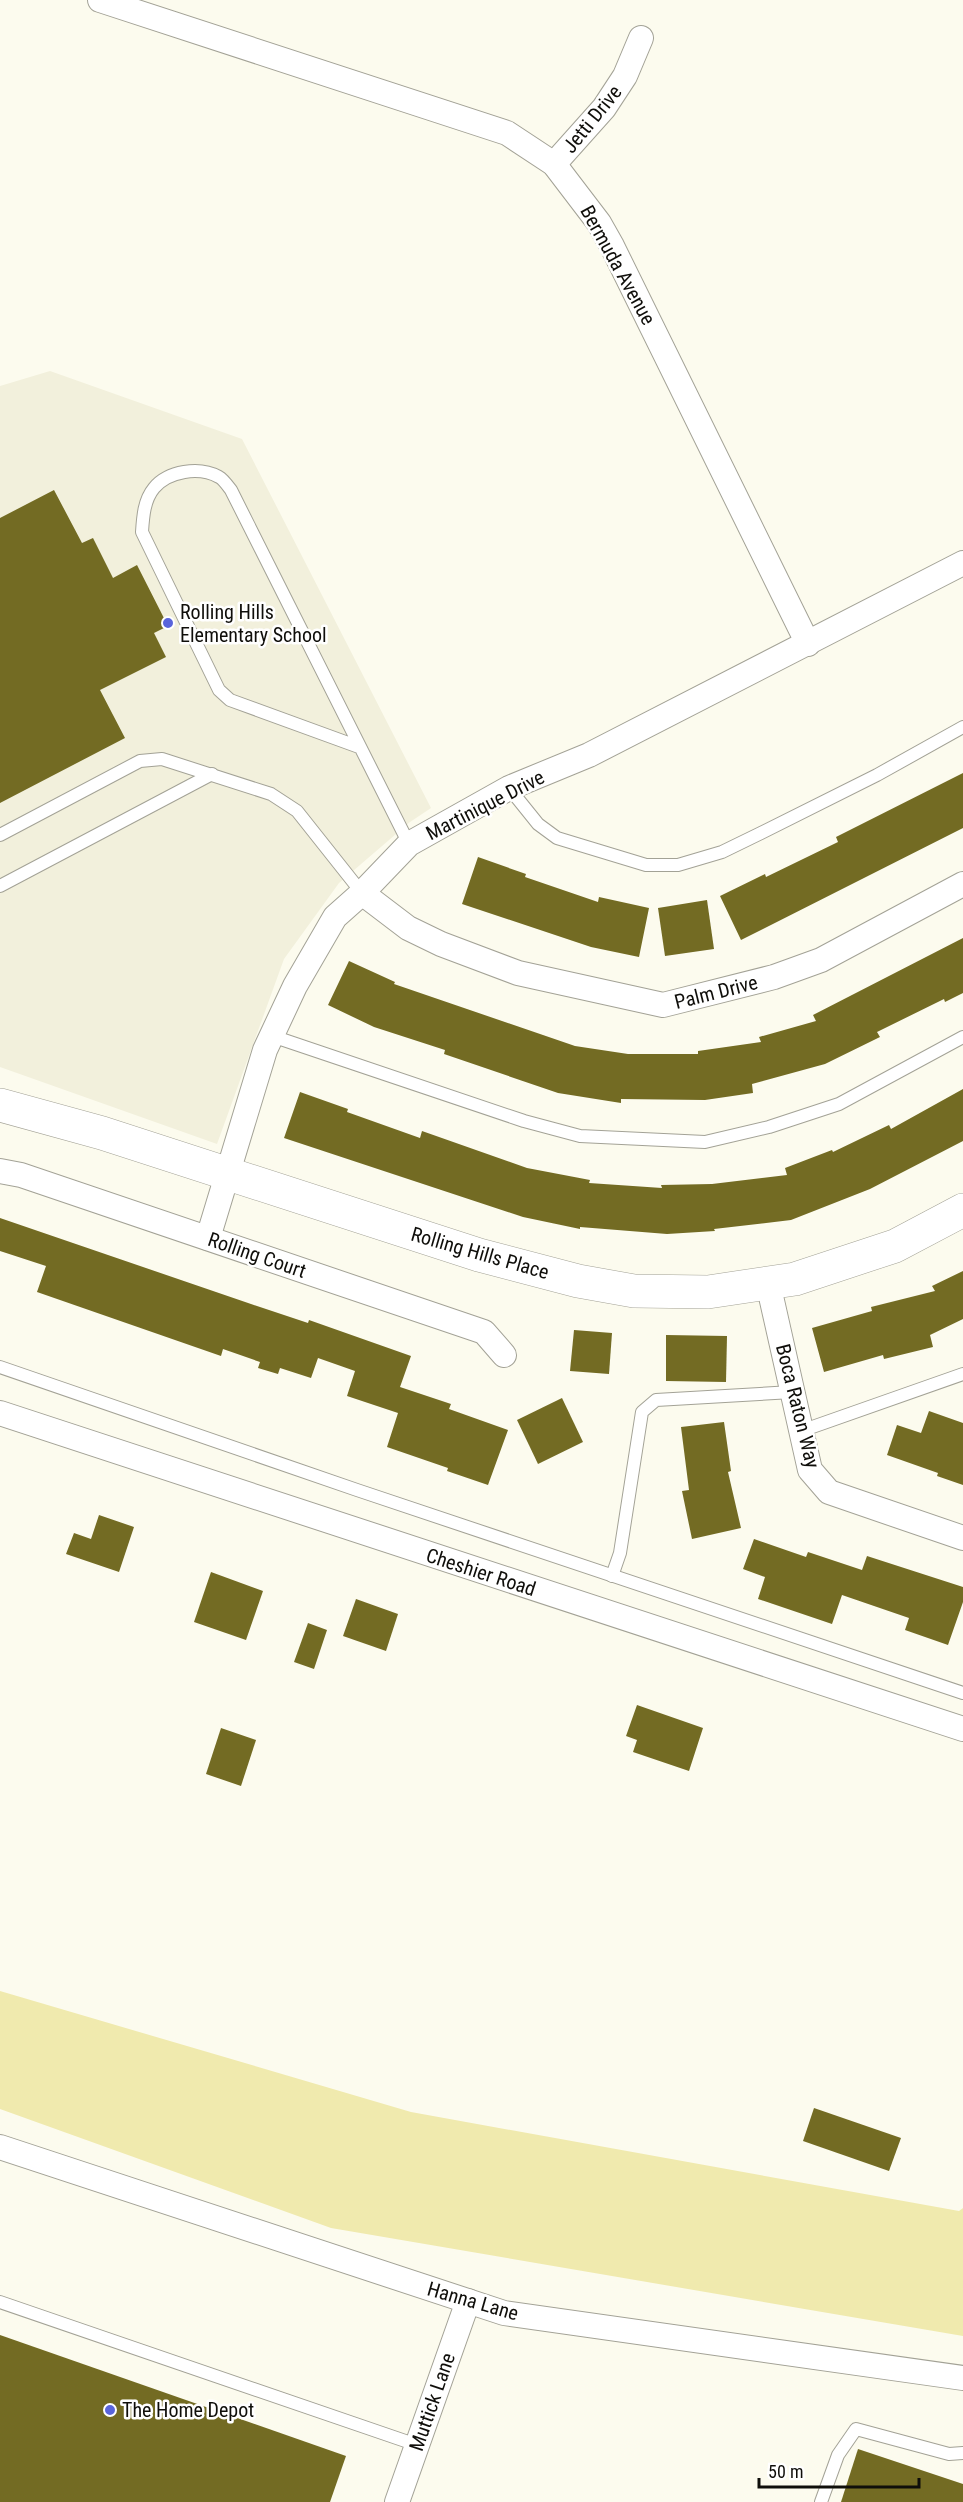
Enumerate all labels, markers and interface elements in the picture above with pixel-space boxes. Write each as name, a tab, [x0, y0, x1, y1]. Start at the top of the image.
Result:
street label: Jetti Drive	[558, 80, 626, 158]
street label: Bermuda Avenue	[575, 201, 661, 329]
place label: Rolling Hills Elementary School	[180, 600, 327, 647]
marker: Rolling Hills Elementary School	[161, 616, 175, 630]
street label: Martinique Drive	[422, 765, 548, 845]
street label: Palm Drive	[672, 970, 760, 1014]
street label: Rolling Hills Place	[408, 1222, 552, 1284]
street label: Rolling Court	[205, 1227, 309, 1283]
street label: Boca Raton Way	[771, 1341, 825, 1471]
street label: Cheshier Road	[423, 1543, 539, 1601]
street label: Hanna Lane	[425, 2277, 521, 2325]
street label: Muttick Lane	[404, 2350, 460, 2454]
place label: The Home Depot	[122, 2398, 254, 2422]
marker: The Home Depot	[103, 2403, 117, 2417]
scale bar	[759, 2451, 920, 2489]
text: 50 m	[768, 2461, 803, 2482]

